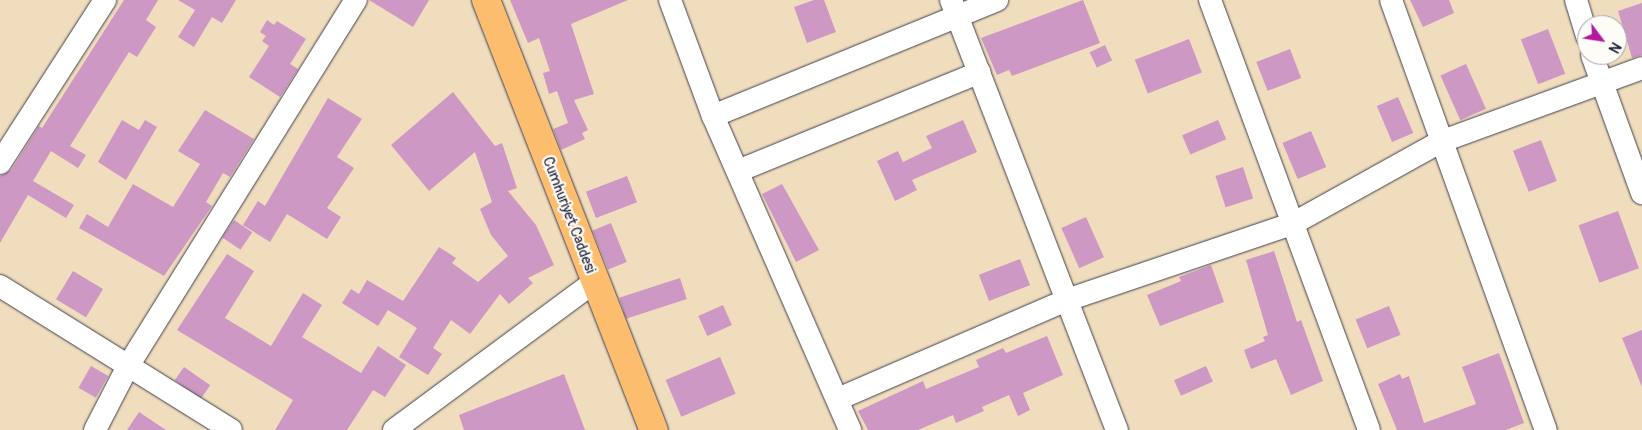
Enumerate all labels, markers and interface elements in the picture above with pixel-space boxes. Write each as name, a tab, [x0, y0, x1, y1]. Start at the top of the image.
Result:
north arrow	[1577, 15, 1627, 65]
text: N	[1605, 39, 1624, 56]
street label: Cumhuriyet Caddesi	[539, 154, 599, 276]

